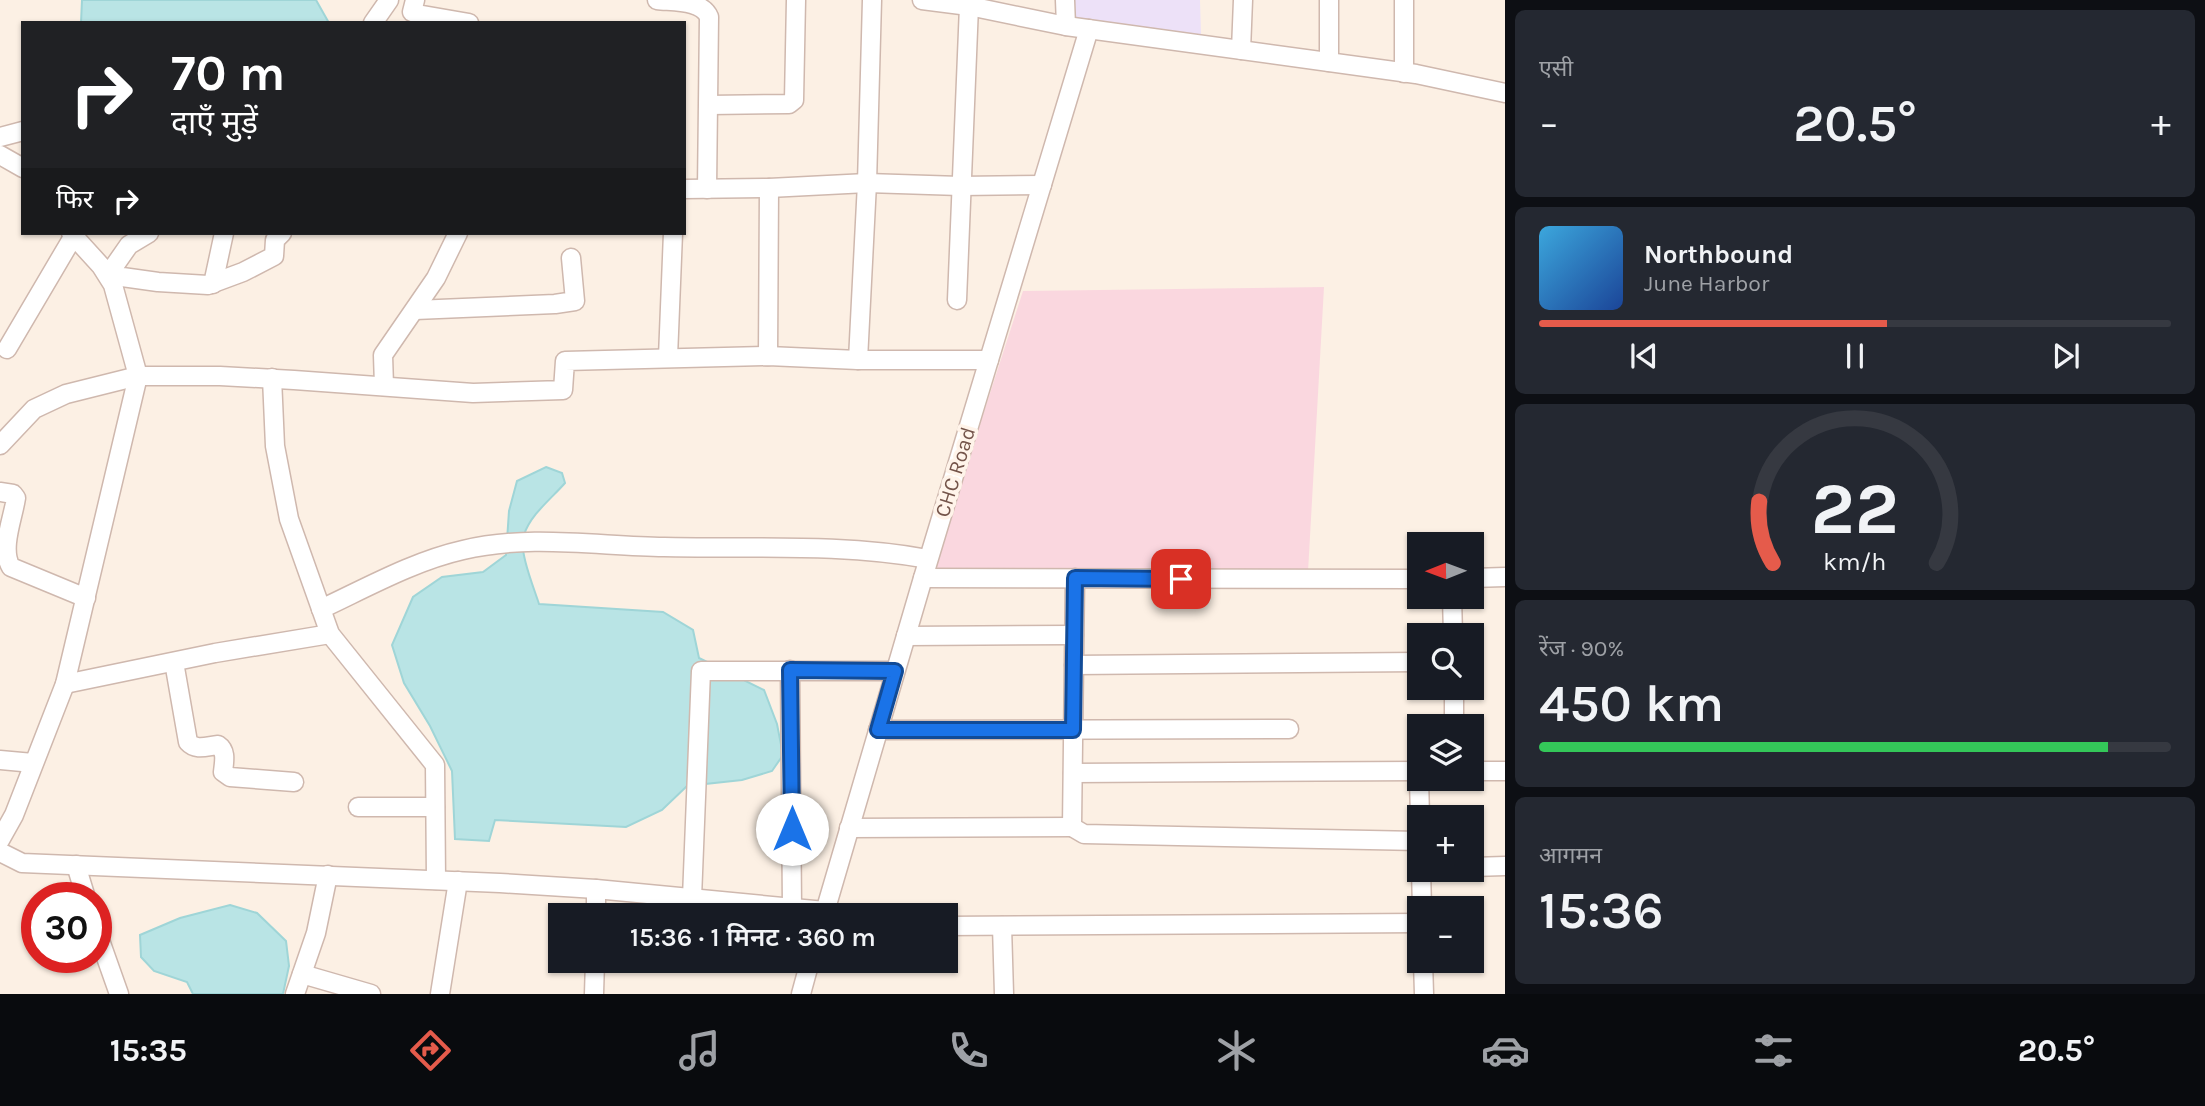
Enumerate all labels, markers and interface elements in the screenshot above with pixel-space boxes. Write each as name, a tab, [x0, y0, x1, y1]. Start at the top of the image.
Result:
text: 70 m	[171, 45, 285, 102]
icon: right	[56, 49, 147, 140]
text: एसी	[1539, 55, 1573, 82]
text: 20.5°	[1793, 93, 1917, 154]
text: −	[1539, 101, 1559, 146]
text: +	[2151, 101, 2171, 146]
text: दाएँ मुड़ें	[171, 104, 258, 141]
icon: right	[107, 182, 145, 220]
text: फिर	[56, 184, 93, 215]
text: Northbound	[1644, 239, 1793, 270]
text: June Harbor	[1644, 270, 1769, 297]
icon: previous	[1625, 337, 1663, 375]
icon: pause	[1836, 337, 1874, 375]
icon: next	[2047, 337, 2085, 375]
street label: CHC Road	[930, 424, 980, 520]
text: 22	[1811, 466, 1899, 551]
north arrow	[1407, 532, 1484, 609]
map controls	[1407, 532, 1484, 973]
text: km/h	[1823, 547, 1887, 576]
pin	[1151, 549, 1211, 609]
icon: arrive	[1162, 560, 1200, 598]
button: search	[1407, 623, 1484, 700]
text: रेंज · 90%	[1539, 635, 1624, 662]
text: 450 km	[1539, 673, 1724, 734]
button: layers	[1407, 714, 1484, 791]
position arrow	[755, 792, 829, 866]
button: +	[1407, 805, 1484, 882]
text: आगमन	[1539, 842, 1602, 869]
text: 15:36	[1539, 880, 1664, 941]
speed limit sign: 30	[21, 882, 112, 973]
button: −	[1407, 896, 1484, 973]
text: 15:36 · 1 मिनट · 360 m	[630, 922, 876, 953]
icon: directions	[406, 1026, 455, 1075]
icon: music	[675, 1026, 724, 1075]
icon: phone	[944, 1026, 993, 1075]
icon: climate	[1212, 1026, 1261, 1075]
icon: car	[1481, 1026, 1530, 1075]
icon: filters	[1749, 1026, 1798, 1075]
text: 15:35	[110, 1032, 187, 1069]
text: 20.5°	[2018, 1032, 2095, 1069]

